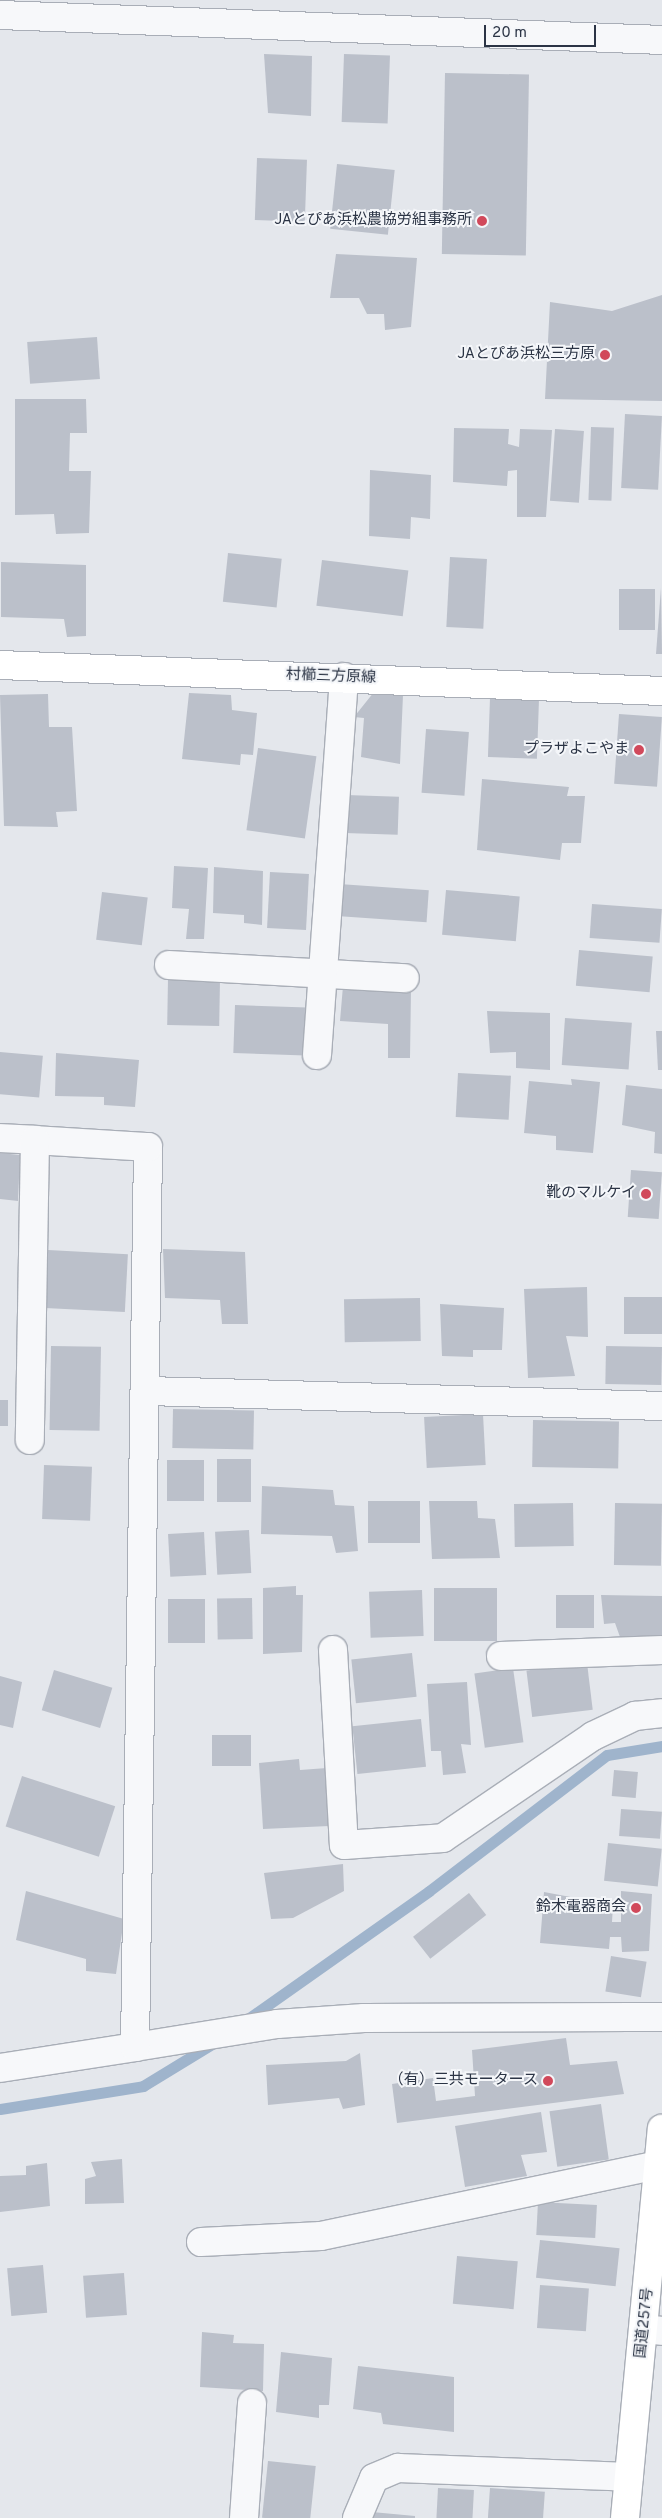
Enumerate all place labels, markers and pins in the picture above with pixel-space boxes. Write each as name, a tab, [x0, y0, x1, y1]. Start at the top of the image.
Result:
place label: JAとぴあ浜松農協労組事務所	[274, 212, 472, 230]
marker: JAとぴあ浜松農協労組事務所	[476, 215, 488, 227]
place label: JAとぴあ浜松三方原	[457, 346, 595, 364]
marker: JAとぴあ浜松三方原	[599, 349, 611, 361]
place label: プラザよこやま	[524, 741, 629, 759]
marker: プラザよこやま	[633, 744, 645, 756]
place label: 靴のマルケイ	[546, 1185, 636, 1203]
marker: 靴のマルケイ	[640, 1188, 652, 1200]
place label: 鈴木電器商会	[536, 1899, 626, 1917]
marker: 鈴木電器商会	[630, 1902, 642, 1914]
place label: （有）三共モータース	[388, 2072, 538, 2090]
marker: （有）三共モータース	[542, 2075, 554, 2087]

